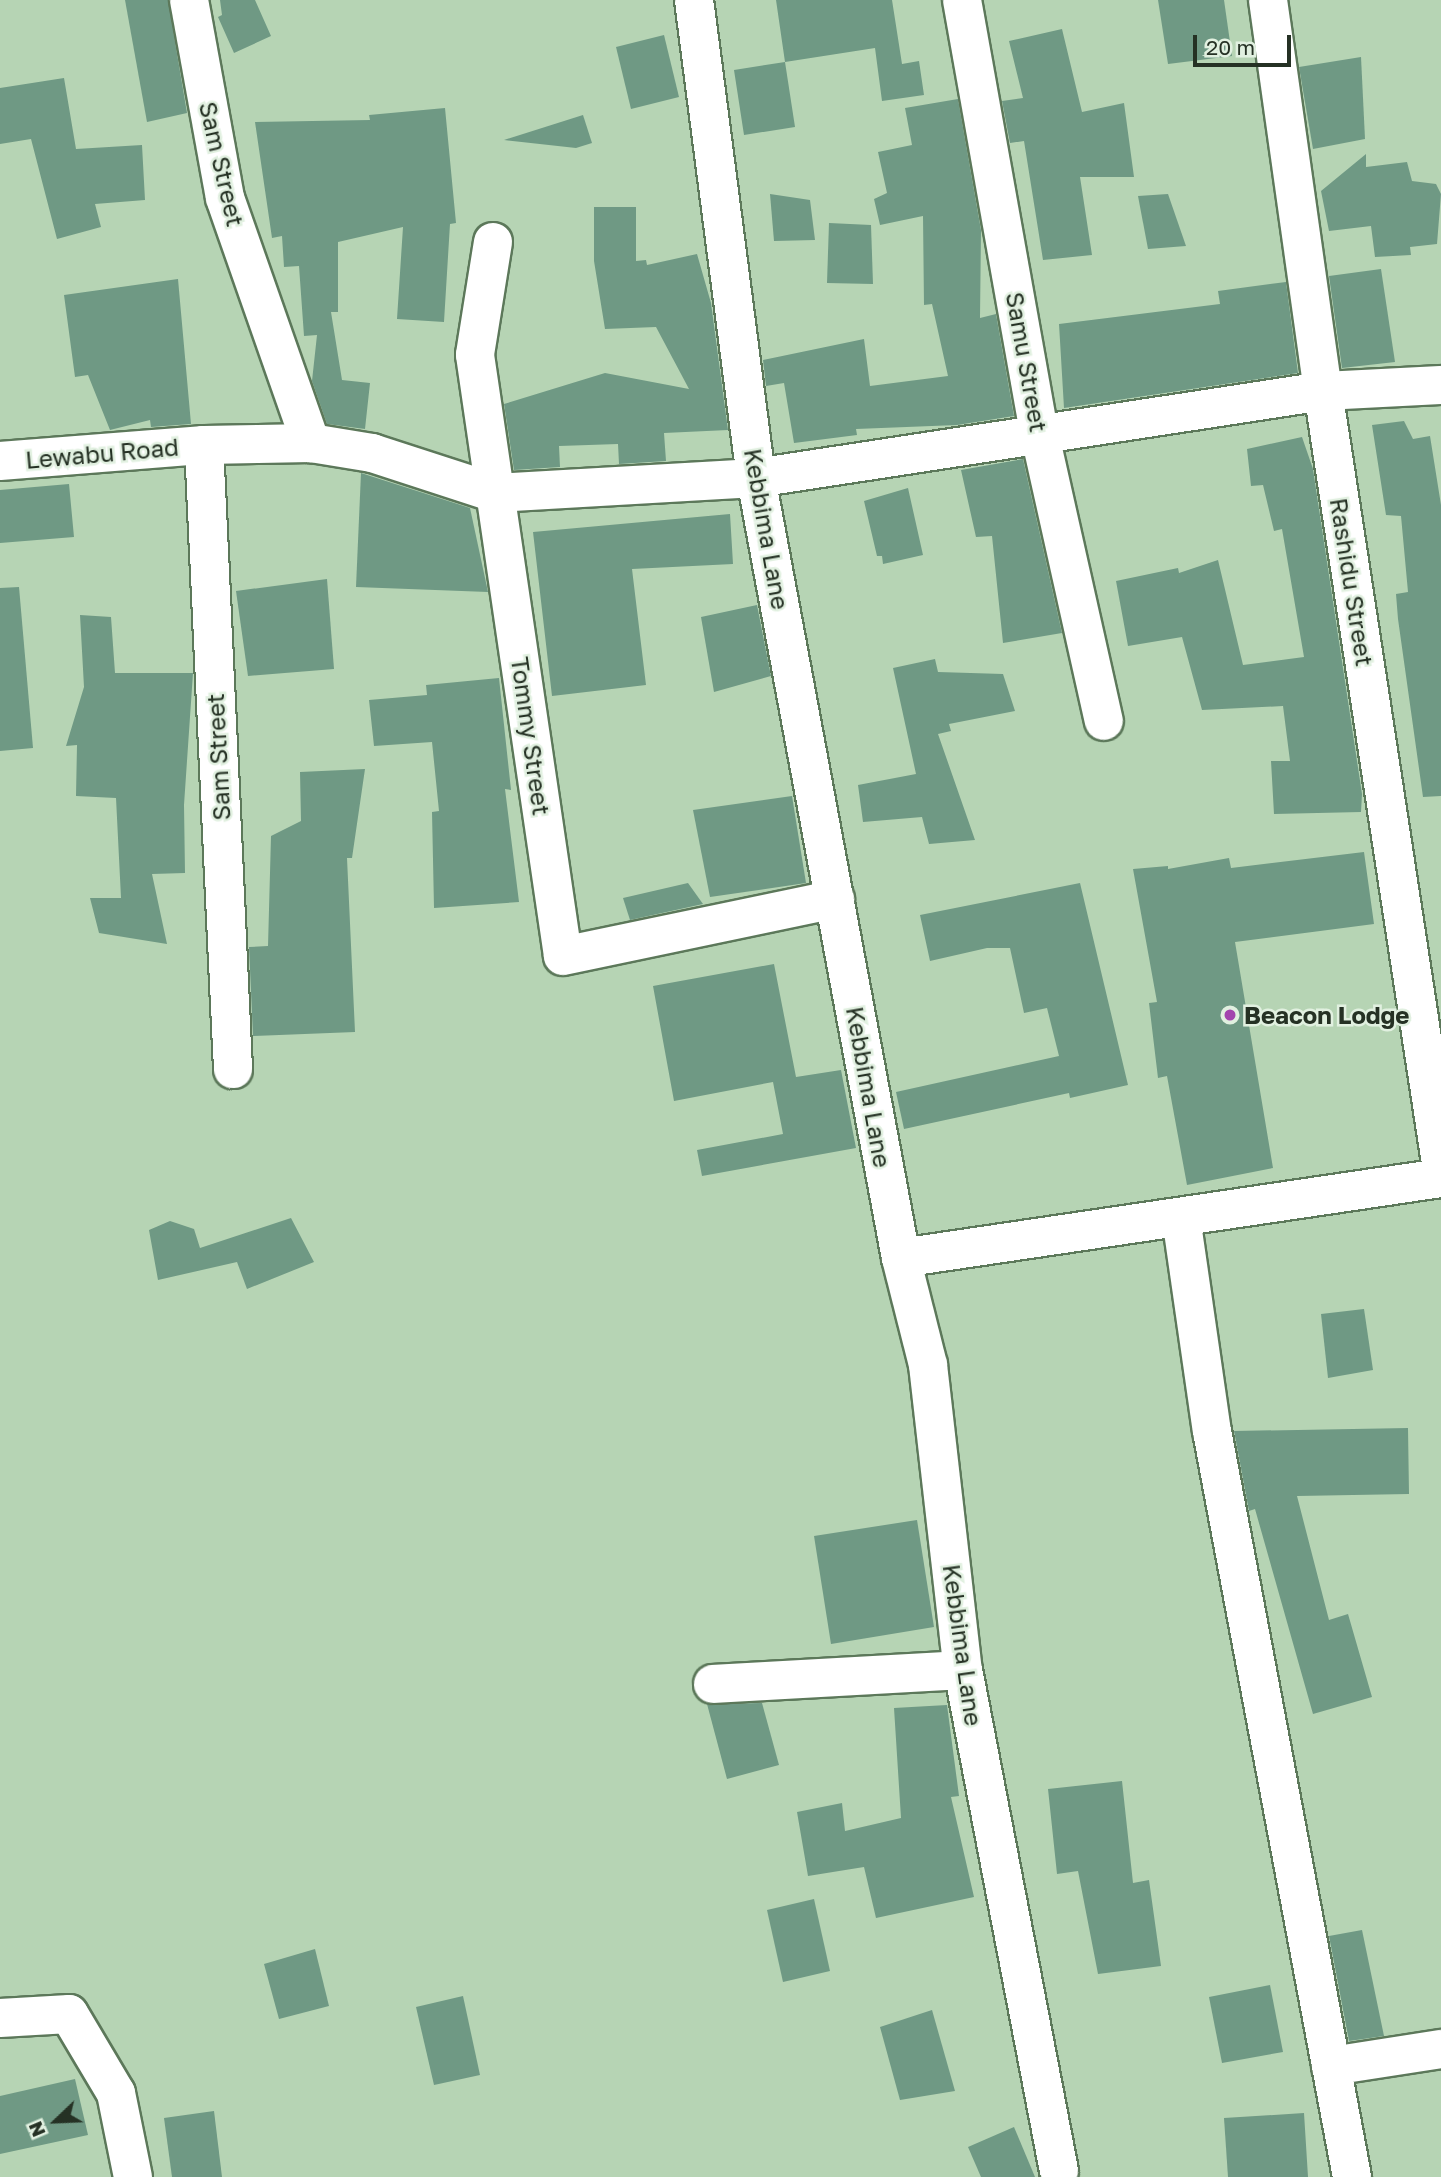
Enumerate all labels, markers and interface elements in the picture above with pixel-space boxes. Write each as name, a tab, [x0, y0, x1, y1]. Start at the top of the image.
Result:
scale bar	[1196, 21, 1294, 65]
text: 20 m	[1206, 34, 1255, 60]
street label: Sam Street	[194, 99, 250, 229]
street label: Samu Street	[1001, 290, 1053, 434]
street label: Lewabu Road	[24, 432, 180, 474]
street label: Kebbima Lane	[739, 446, 795, 612]
street label: Rashidu Street	[1324, 496, 1380, 668]
street label: Tommy Street	[506, 655, 556, 817]
street label: Sam Street	[200, 693, 236, 821]
place label: Beacon Lodge	[1244, 1001, 1409, 1029]
street label: Kebbima Lane	[841, 1004, 897, 1170]
marker: Beacon Lodge	[1222, 1007, 1238, 1023]
street label: Kebbima Lane	[937, 1562, 989, 1728]
north arrow	[21, 2086, 91, 2156]
text: N	[23, 2118, 50, 2141]

